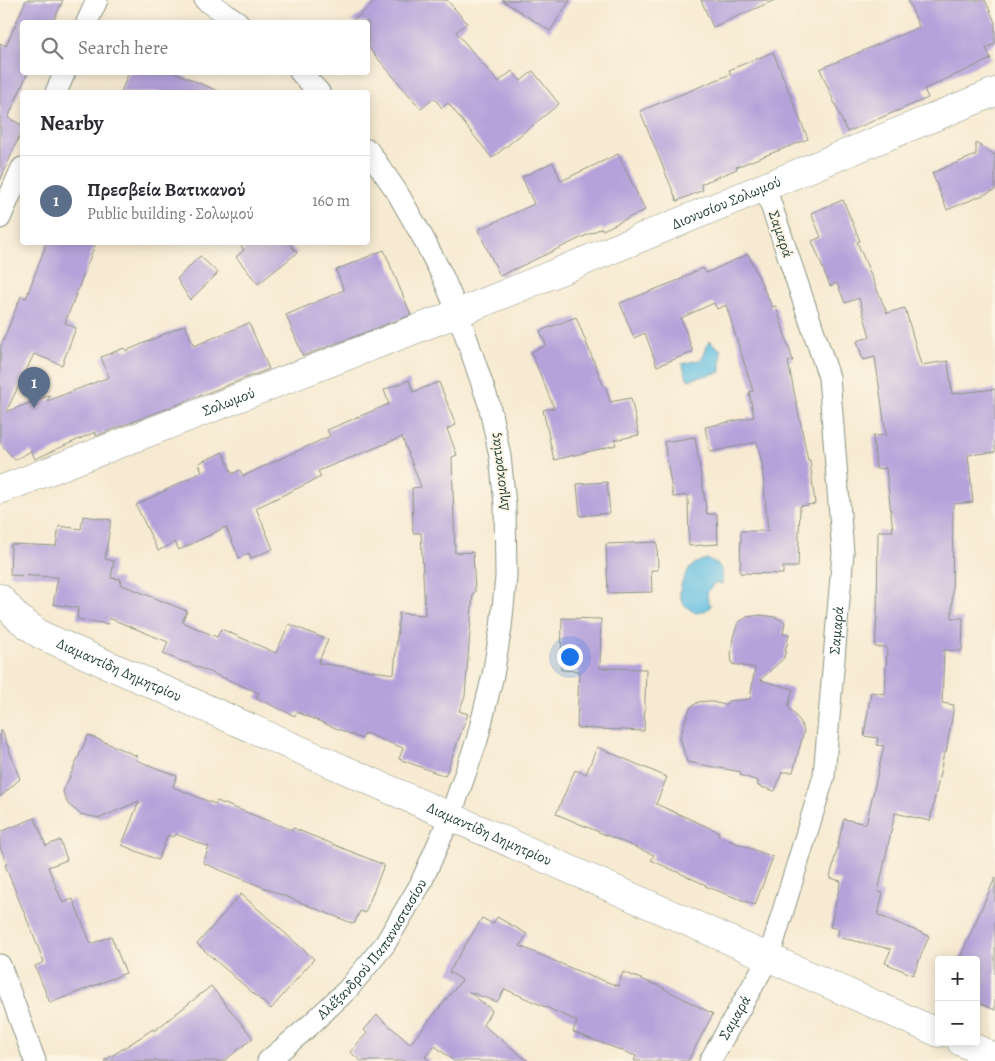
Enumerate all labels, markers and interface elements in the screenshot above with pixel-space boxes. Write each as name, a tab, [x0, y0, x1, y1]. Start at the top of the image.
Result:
search box	[20, 20, 370, 75]
icon: search	[38, 34, 66, 62]
text: Search here	[78, 35, 168, 61]
text: Nearby	[40, 109, 103, 137]
street label: Διονυσίου Σολωμού	[669, 171, 784, 234]
text: Πρεσβεία Βατικανού	[87, 177, 245, 203]
text: 1	[53, 190, 59, 212]
text: 160 m	[312, 190, 350, 212]
text: Public building · Σολωμού	[87, 203, 254, 225]
street label: Σαμαρά	[764, 208, 798, 260]
pin: 1	[18, 367, 50, 408]
street label: Σολωμού	[199, 382, 258, 421]
street label: Δημοκρατίας	[484, 432, 514, 512]
street label: Σαμαρά	[824, 605, 848, 655]
street label: Διαμαντίδη Δημητρίου	[53, 633, 185, 706]
your location	[557, 644, 583, 670]
street label: Διαμαντίδη Δημητρίου	[424, 797, 555, 870]
street label: Αλέξανδρού Παπαναστασίου	[312, 876, 431, 1024]
map controls	[935, 956, 980, 1046]
button: +	[935, 956, 980, 1001]
street label: Σαμαρά	[714, 992, 755, 1043]
button: −	[935, 1001, 980, 1046]

